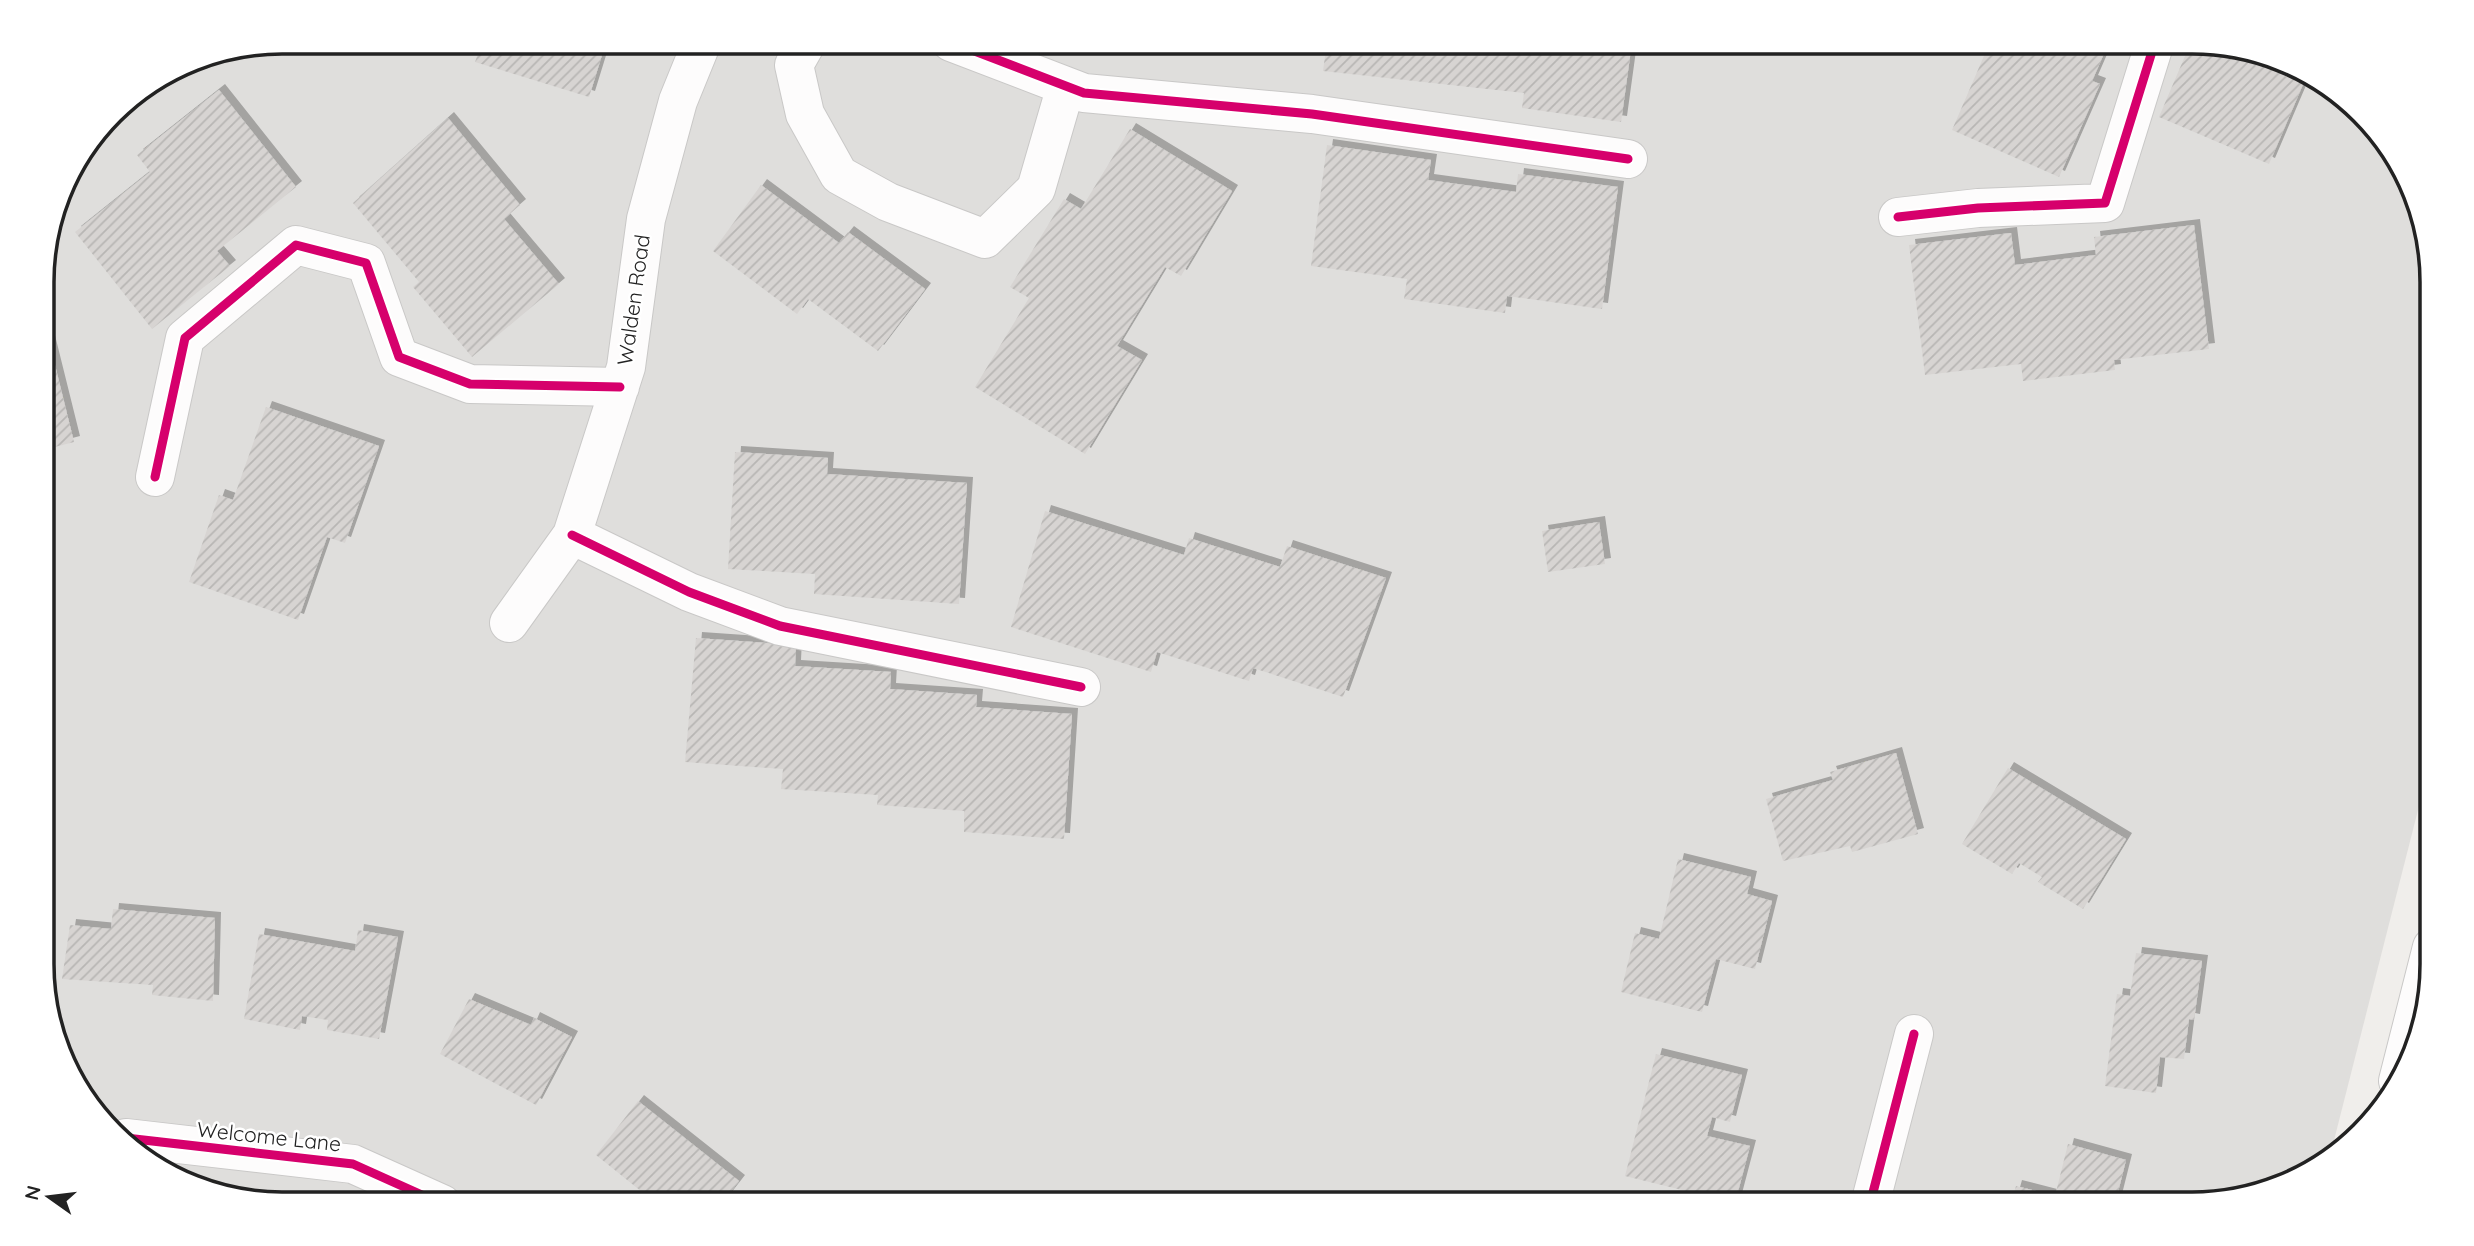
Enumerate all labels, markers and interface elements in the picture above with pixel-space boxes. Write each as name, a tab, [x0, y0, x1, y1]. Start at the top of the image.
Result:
street label: Walden Road	[611, 233, 655, 367]
street label: Welcome Lane	[196, 1116, 342, 1156]
north arrow	[14, 1162, 84, 1232]
text: N	[19, 1183, 46, 1203]

